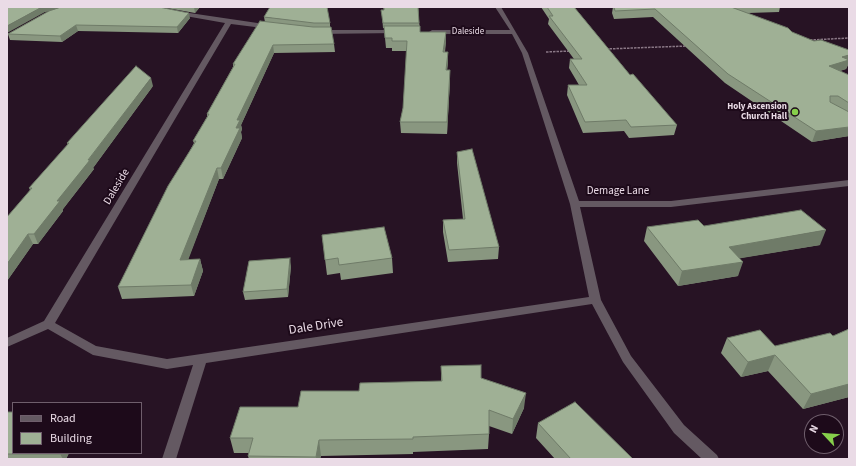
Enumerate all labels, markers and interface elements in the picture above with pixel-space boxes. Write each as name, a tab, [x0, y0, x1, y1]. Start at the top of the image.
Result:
street label: Daleside	[452, 27, 484, 37]
place label: Holy Ascension Church Hall	[727, 102, 787, 123]
marker: Holy Ascension Church Hall	[790, 107, 800, 117]
street label: Daleside	[101, 167, 133, 207]
street label: Demage Lane	[587, 185, 649, 199]
street label: Dale Drive	[288, 315, 344, 339]
legend	[12, 402, 142, 454]
text: Road	[50, 410, 76, 427]
north arrow	[804, 414, 844, 454]
text: N	[805, 422, 822, 436]
text: Building	[50, 430, 92, 447]

